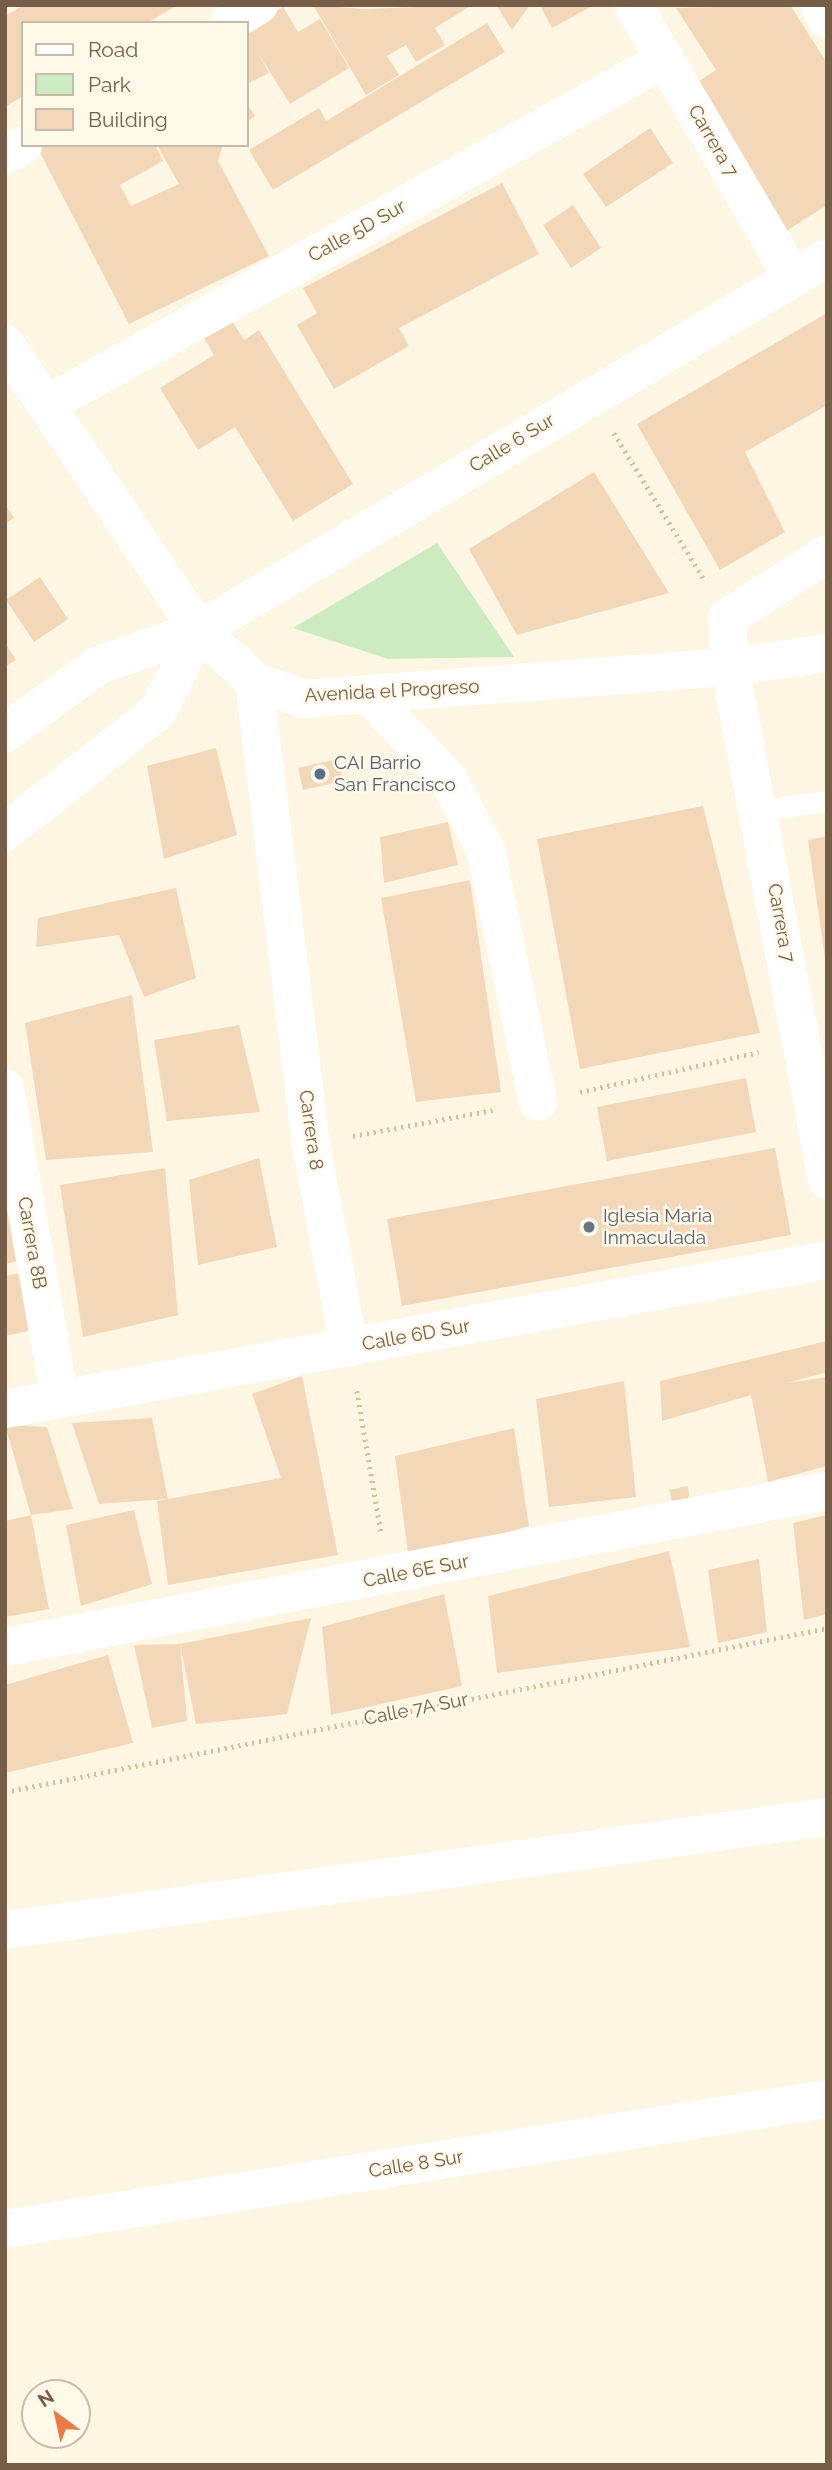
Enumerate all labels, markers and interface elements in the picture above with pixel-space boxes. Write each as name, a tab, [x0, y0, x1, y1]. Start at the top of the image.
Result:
legend	[21, 21, 248, 147]
text: Road	[88, 37, 138, 62]
text: Park	[88, 72, 131, 97]
street label: Carrera 7	[683, 101, 743, 181]
text: Building	[88, 107, 168, 132]
street label: Calle 5D Sur	[304, 195, 410, 267]
street label: Calle 6 Sur	[465, 409, 559, 477]
street label: Avenida el Progreso	[304, 675, 480, 707]
place label: CAI Barrio San Francisco	[334, 752, 456, 796]
marker: CAI Barrio San Francisco	[312, 766, 328, 782]
street label: Carrera 7	[763, 882, 799, 964]
street label: Carrera 8	[294, 1088, 328, 1172]
street label: Carrera 8B	[13, 1195, 51, 1291]
place label: Iglesia Maria Inmaculada	[603, 1205, 712, 1249]
marker: Iglesia Maria Inmaculada	[581, 1219, 597, 1235]
street label: Calle 6D Sur	[360, 1314, 472, 1356]
street label: Calle 6E Sur	[361, 1550, 471, 1592]
street label: Calle 7A Sur	[362, 1688, 470, 1730]
street label: Calle 8 Sur	[367, 2145, 465, 2183]
north arrow	[21, 2379, 91, 2449]
text: N	[34, 2385, 58, 2411]

